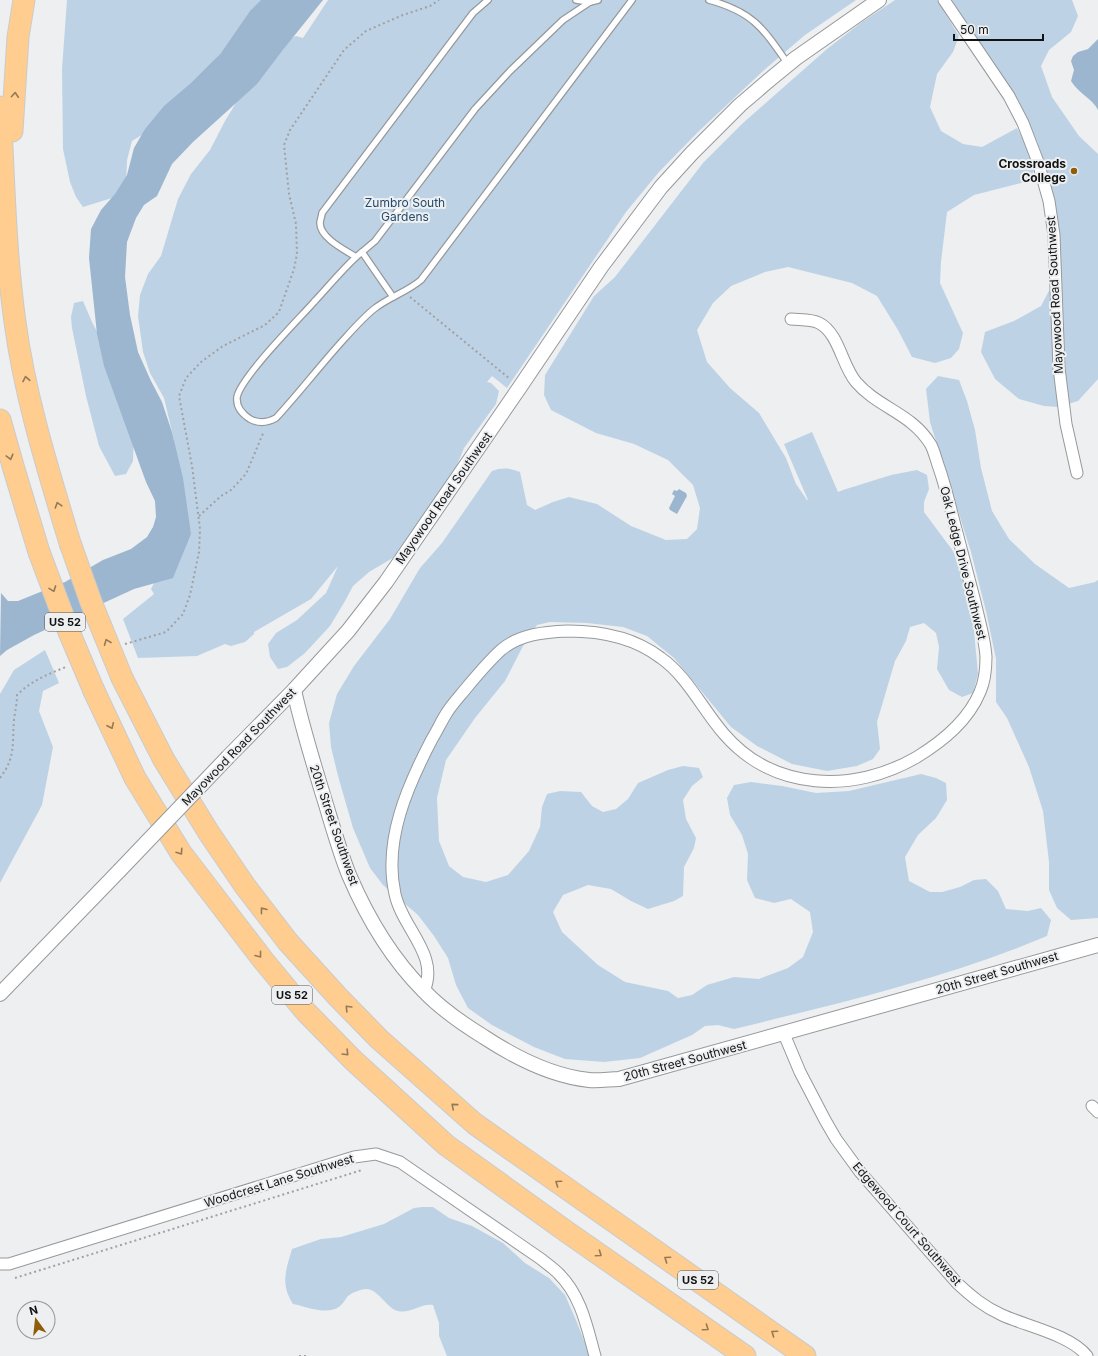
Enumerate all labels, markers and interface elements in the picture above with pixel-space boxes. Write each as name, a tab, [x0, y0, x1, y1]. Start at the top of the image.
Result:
scale bar	[954, 16, 1043, 42]
text: 50 m	[960, 22, 989, 37]
one-way arrow	[10, 92, 19, 98]
place label: Crossroads College	[998, 156, 1066, 185]
marker: Crossroads College	[1069, 166, 1079, 176]
park label: Zumbro South Gardens	[365, 195, 445, 224]
street label: Mayowood Road Southwest	[1043, 216, 1066, 374]
one-way arrow	[22, 376, 31, 383]
street label: Mayowood Road Southwest	[392, 429, 495, 567]
one-way arrow	[5, 454, 14, 461]
street label: Oak Ledge Drive Southwest	[937, 485, 990, 641]
one-way arrow	[54, 502, 63, 509]
one-way arrow	[48, 585, 56, 592]
road number: US 52	[45, 613, 85, 631]
one-way arrow	[104, 639, 112, 646]
street label: Mayowood Road Southwest	[178, 685, 299, 809]
one-way arrow	[106, 722, 114, 730]
street label: 20th Street Southwest	[307, 763, 362, 887]
one-way arrow	[176, 848, 183, 855]
one-way arrow	[261, 907, 268, 914]
street label: 20th Street Southwest	[934, 948, 1060, 997]
one-way arrow	[254, 951, 261, 958]
road number: US 52	[272, 986, 312, 1004]
one-way arrow	[345, 1005, 353, 1013]
street label: 20th Street Southwest	[622, 1037, 748, 1084]
one-way arrow	[341, 1048, 348, 1056]
one-way arrow	[451, 1103, 459, 1110]
street label: Woodcrest Lane Southwest	[202, 1151, 356, 1210]
street label: Edgewood Court Southwest	[850, 1159, 965, 1288]
one-way arrow	[556, 1181, 563, 1188]
one-way arrow	[595, 1249, 602, 1257]
one-way arrow	[665, 1257, 672, 1264]
road number: US 52	[678, 1271, 718, 1289]
north arrow	[16, 1300, 56, 1340]
text: N	[28, 1302, 39, 1318]
one-way arrow	[702, 1323, 709, 1331]
one-way arrow	[771, 1330, 778, 1338]

